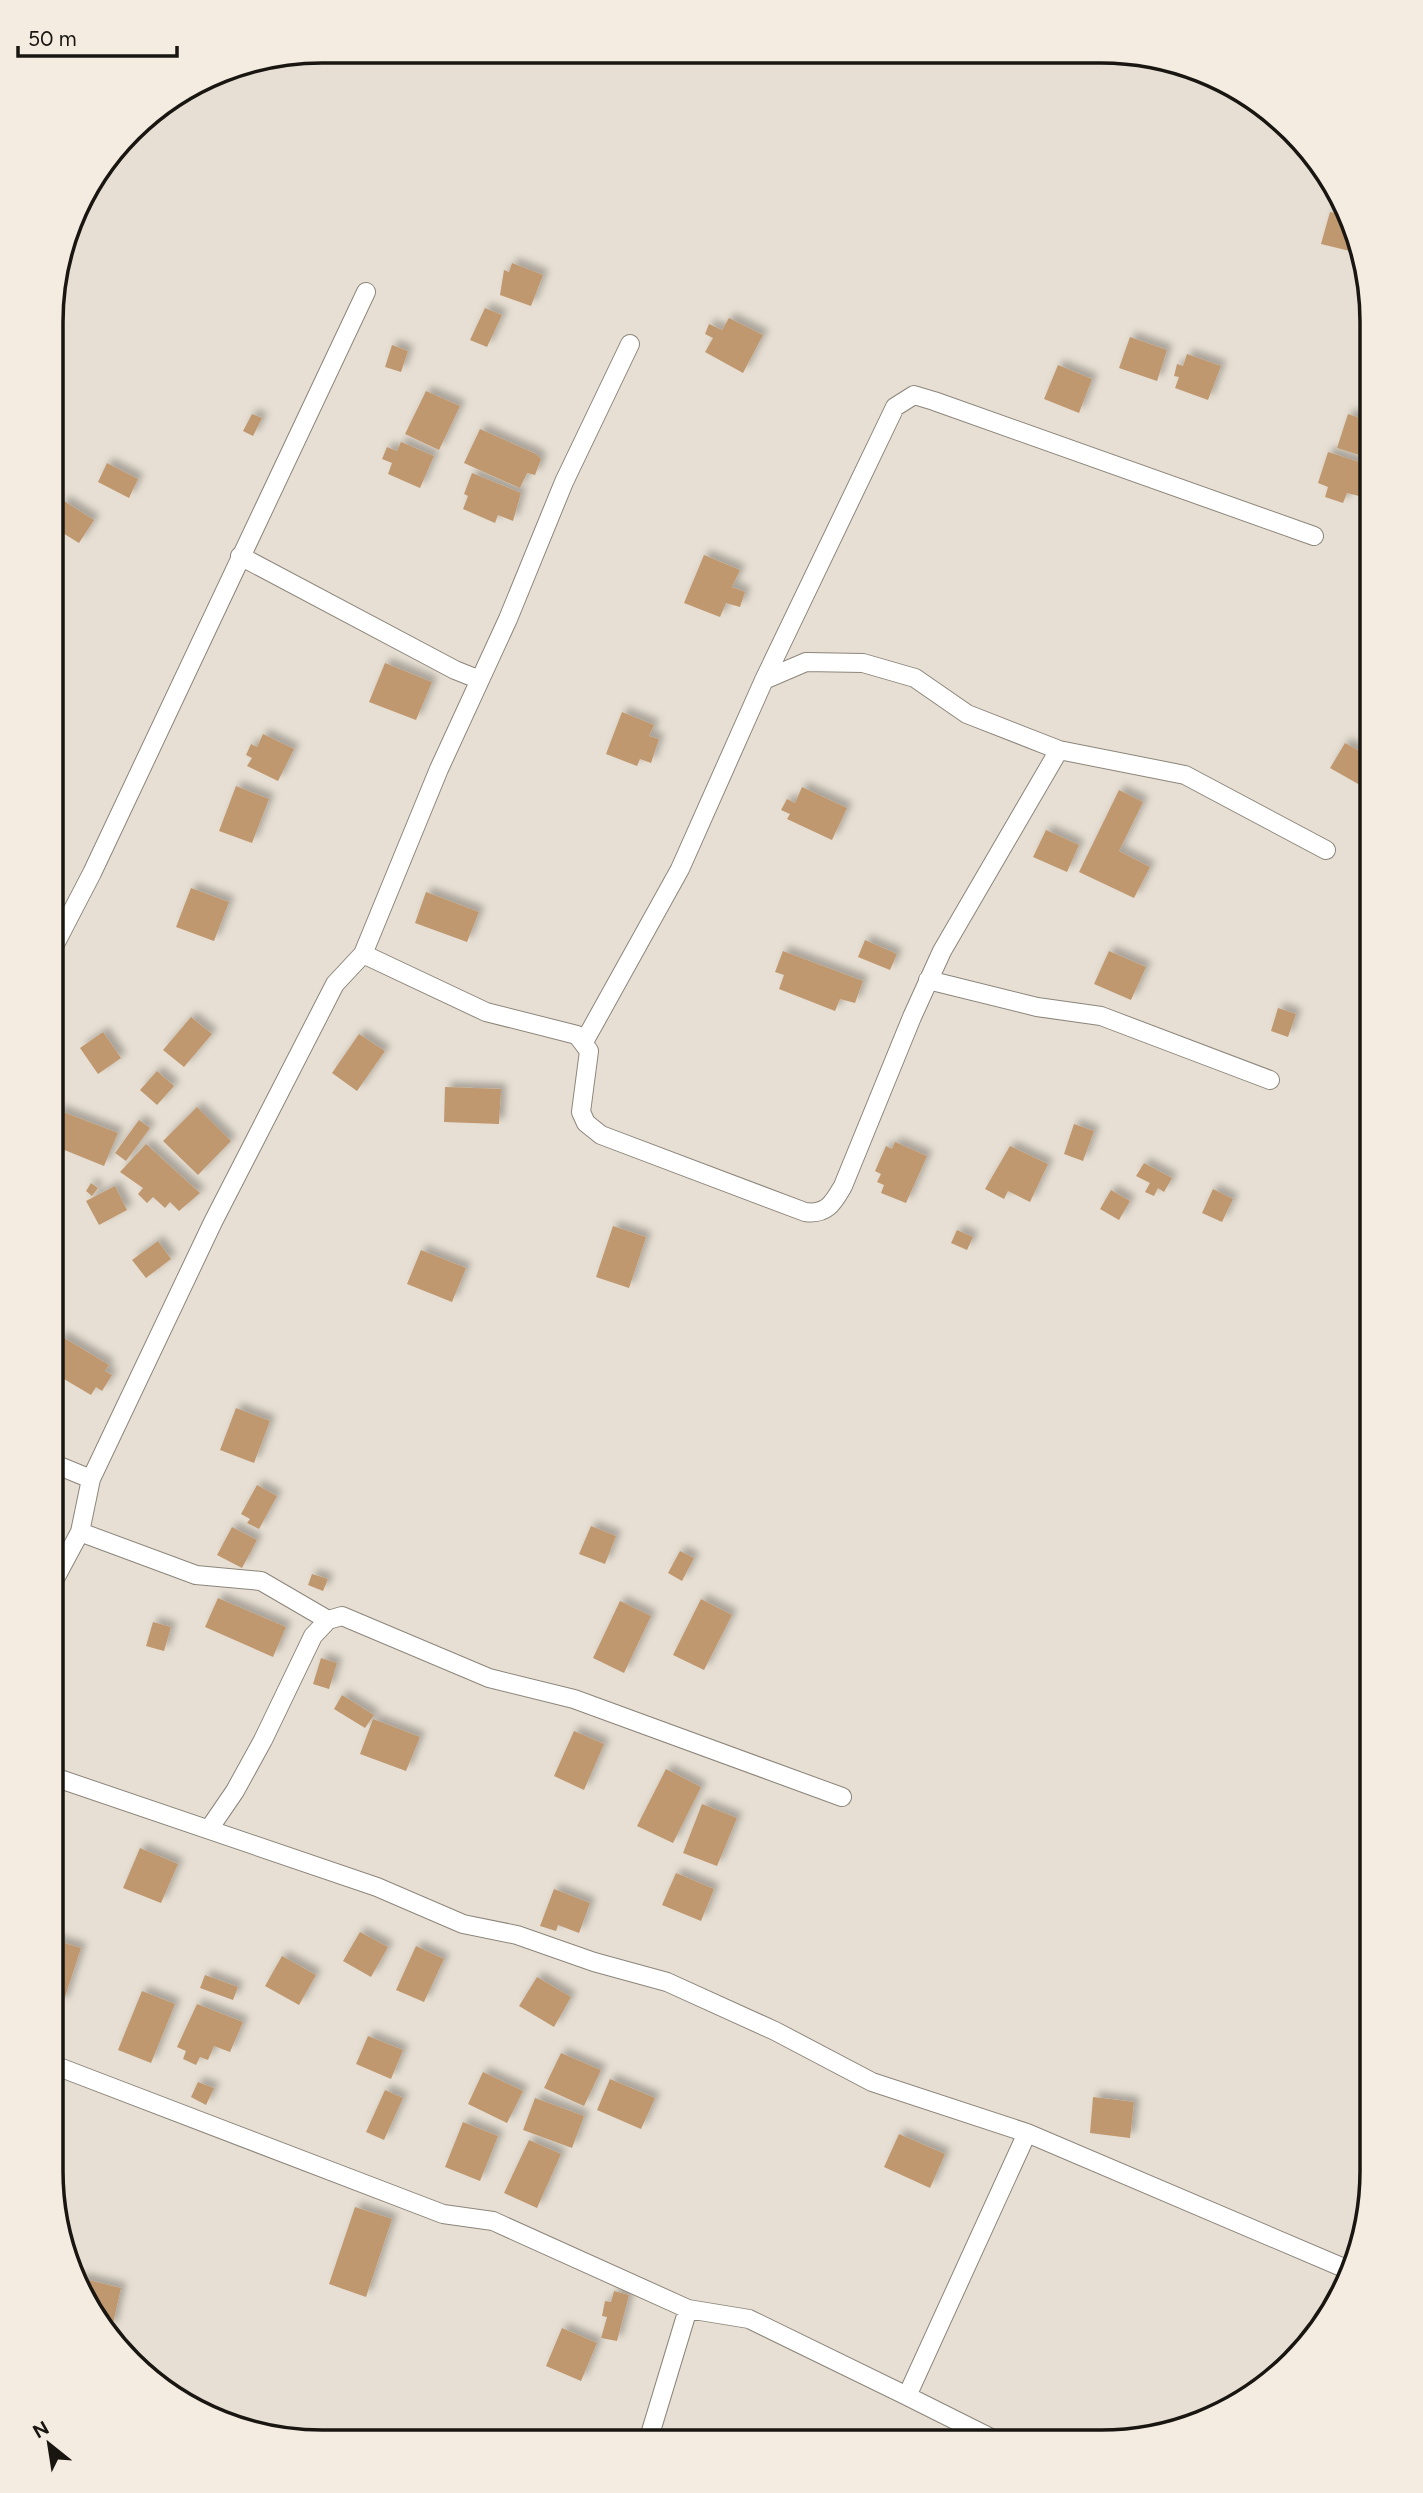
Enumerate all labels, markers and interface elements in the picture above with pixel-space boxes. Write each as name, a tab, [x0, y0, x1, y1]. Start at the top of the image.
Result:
scale bar	[18, 14, 177, 58]
text: 50 m	[28, 26, 77, 51]
north arrow	[14, 2409, 84, 2479]
text: N	[29, 2416, 53, 2443]

